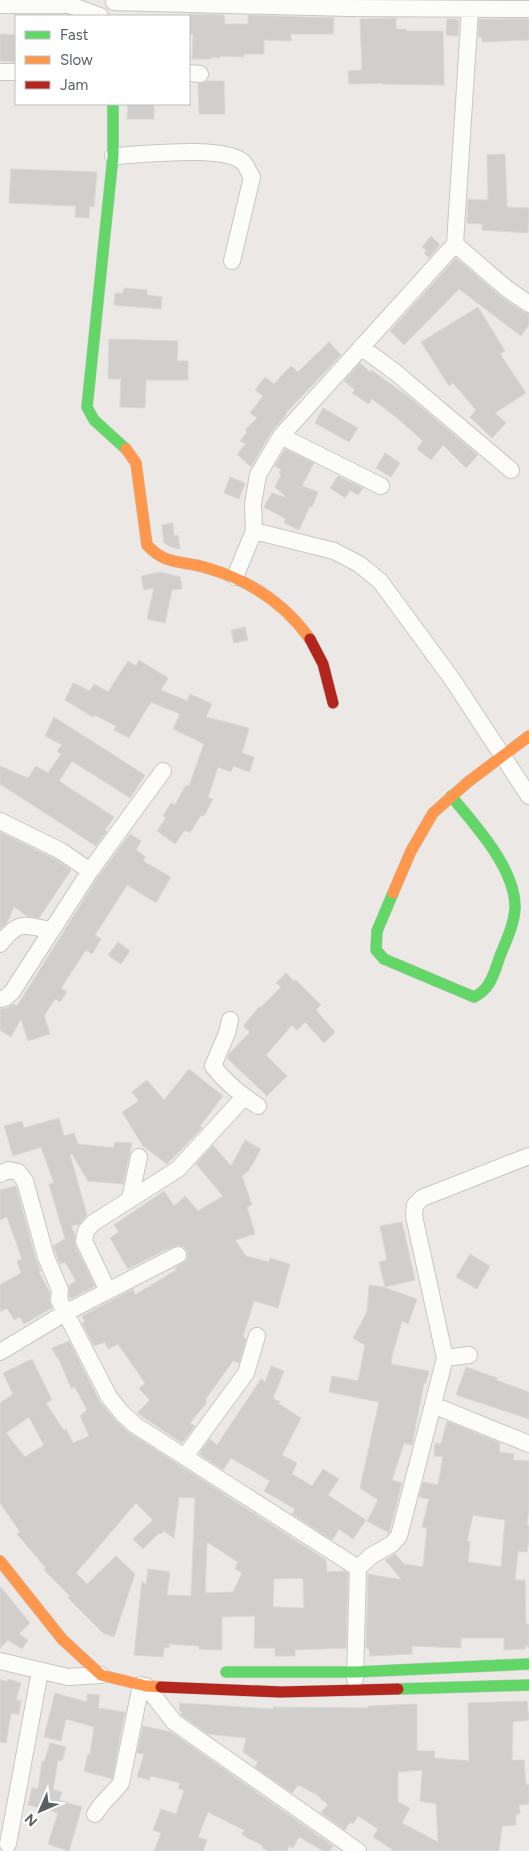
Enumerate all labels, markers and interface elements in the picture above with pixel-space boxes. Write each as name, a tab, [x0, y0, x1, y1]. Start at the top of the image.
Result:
legend	[15, 15, 190, 105]
text: Fast	[60, 26, 89, 44]
text: Slow	[60, 51, 93, 69]
text: Jam	[60, 76, 88, 94]
north arrow	[15, 1786, 65, 1836]
text: N	[21, 1810, 41, 1830]

